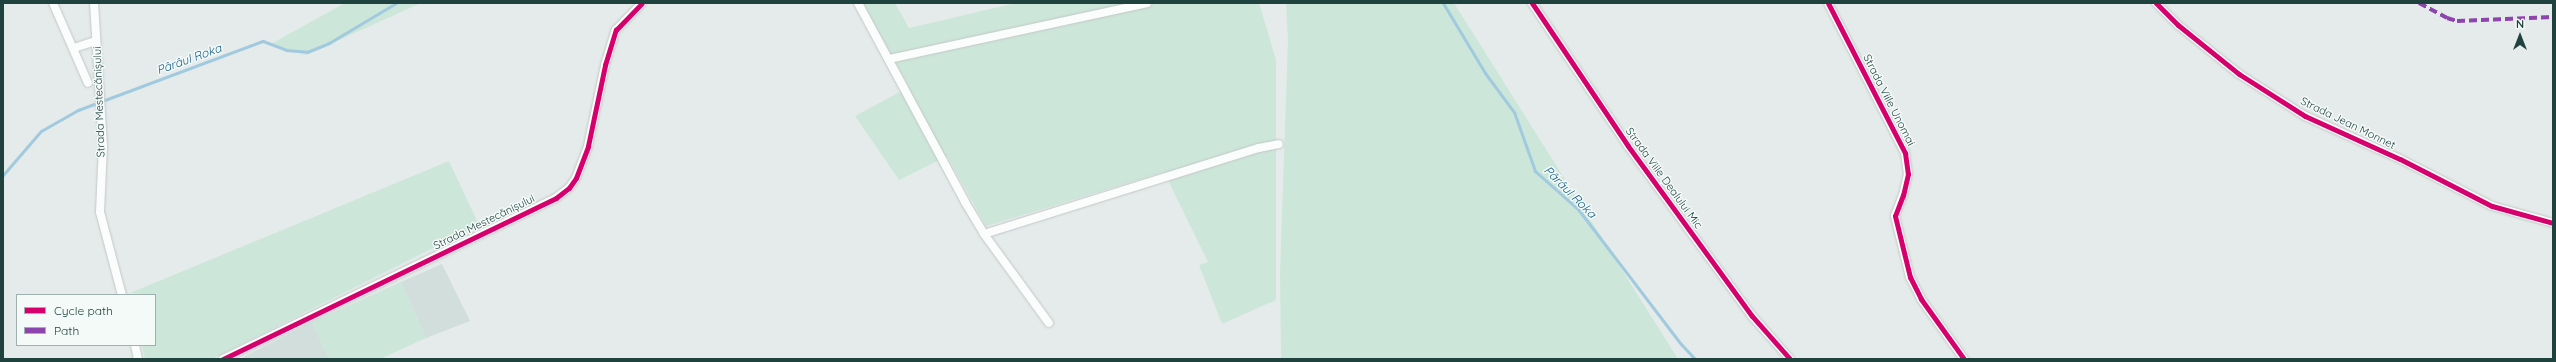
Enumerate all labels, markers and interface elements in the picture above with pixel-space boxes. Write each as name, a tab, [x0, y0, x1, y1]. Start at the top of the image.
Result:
north arrow	[2500, 16, 2540, 56]
text: N	[2516, 17, 2524, 31]
water label: Pârâul Roka	[155, 41, 223, 77]
street label: Strada Mestecănișului	[90, 46, 108, 158]
street label: Strada Viile Unomai	[1860, 52, 1918, 148]
street label: Strada Jean Monnet	[2298, 94, 2398, 152]
street label: Strada Viile Dealului Mic	[1623, 125, 1705, 231]
water label: Pârâul Roka	[1541, 163, 1599, 221]
street label: Strada Mestecănișului	[431, 192, 537, 252]
legend	[16, 294, 156, 346]
text: Cycle path	[54, 303, 113, 318]
text: Path	[54, 323, 79, 338]

